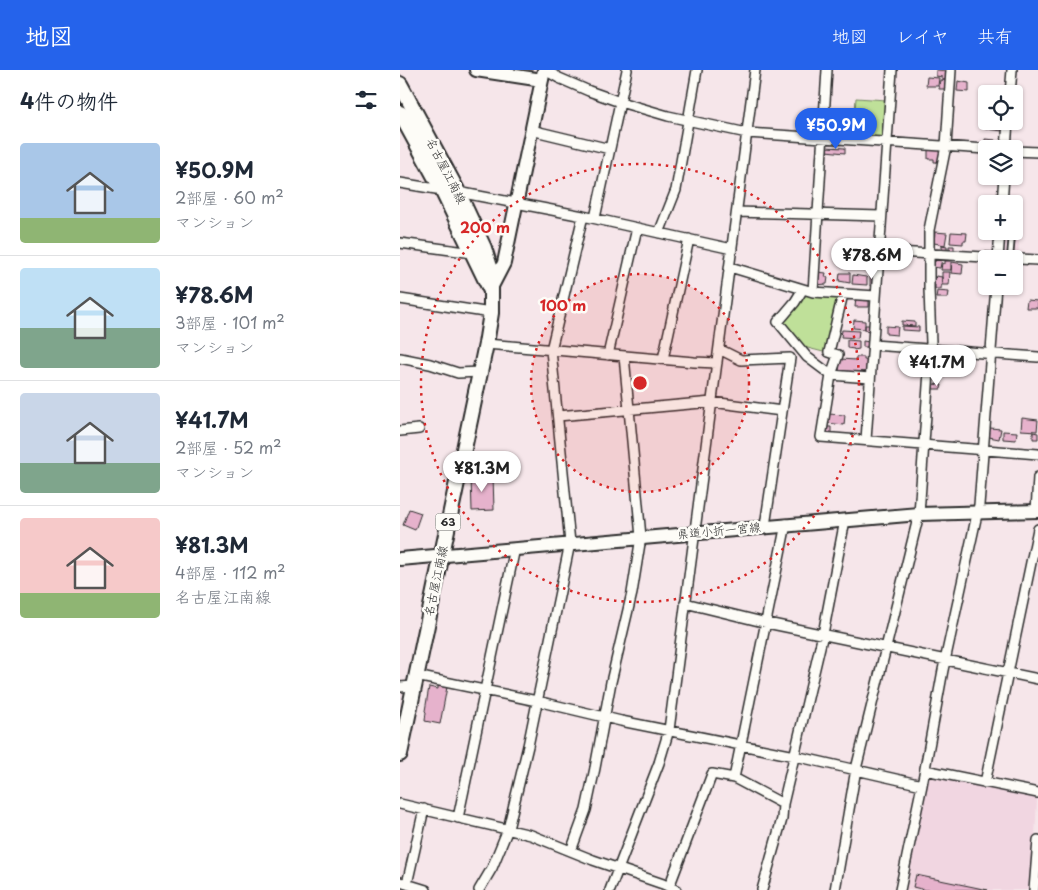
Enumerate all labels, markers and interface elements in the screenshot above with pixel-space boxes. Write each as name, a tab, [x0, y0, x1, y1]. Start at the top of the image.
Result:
text: 地図	[25, 17, 73, 53]
text: 地図	[832, 22, 868, 49]
text: レイヤ	[896, 22, 949, 49]
text: 共有	[977, 22, 1013, 49]
text: 4件の物件	[20, 84, 118, 116]
map controls	[978, 85, 1023, 295]
button: locate	[978, 85, 1023, 130]
icon: filters	[352, 86, 380, 114]
pin: ¥50.9M	[795, 108, 877, 150]
text: ¥50.9M	[806, 112, 866, 136]
street label: 名古屋江南線	[423, 134, 471, 207]
button: layers	[978, 140, 1023, 185]
text: ¥50.9M	[175, 153, 254, 185]
icon: home	[60, 163, 120, 223]
text: 2部屋 · 60 m²	[175, 185, 284, 209]
button: +	[978, 195, 1023, 240]
text: マンション	[175, 209, 254, 233]
text: 200 m	[460, 215, 510, 238]
pin: ¥78.6M	[831, 238, 913, 280]
text: ¥78.6M	[842, 242, 902, 266]
button: −	[978, 250, 1023, 295]
text: ¥78.6M	[175, 278, 253, 310]
icon: home	[60, 288, 120, 348]
text: 100 m	[540, 293, 586, 316]
text: 3部屋 · 101 m²	[175, 310, 285, 334]
text: マンション	[175, 334, 254, 358]
pin: ¥41.7M	[896, 344, 978, 387]
text: ¥41.7M	[909, 349, 965, 373]
centre of rings	[631, 374, 649, 392]
text: ¥41.7M	[175, 403, 249, 435]
icon: home	[60, 413, 120, 473]
text: 2部屋 · 52 m²	[175, 435, 282, 459]
pin: ¥81.3M	[441, 450, 523, 493]
text: ¥81.3M	[454, 455, 510, 479]
text: マンション	[175, 459, 254, 483]
road number: 63	[436, 514, 460, 531]
street label: 県道小折一宮線	[676, 517, 762, 543]
text: ¥81.3M	[175, 528, 249, 560]
icon: home	[60, 538, 120, 598]
street label: 名古屋江南線	[419, 544, 451, 618]
text: 4部屋 · 112 m²	[175, 560, 286, 584]
text: 名古屋江南線	[175, 584, 271, 608]

